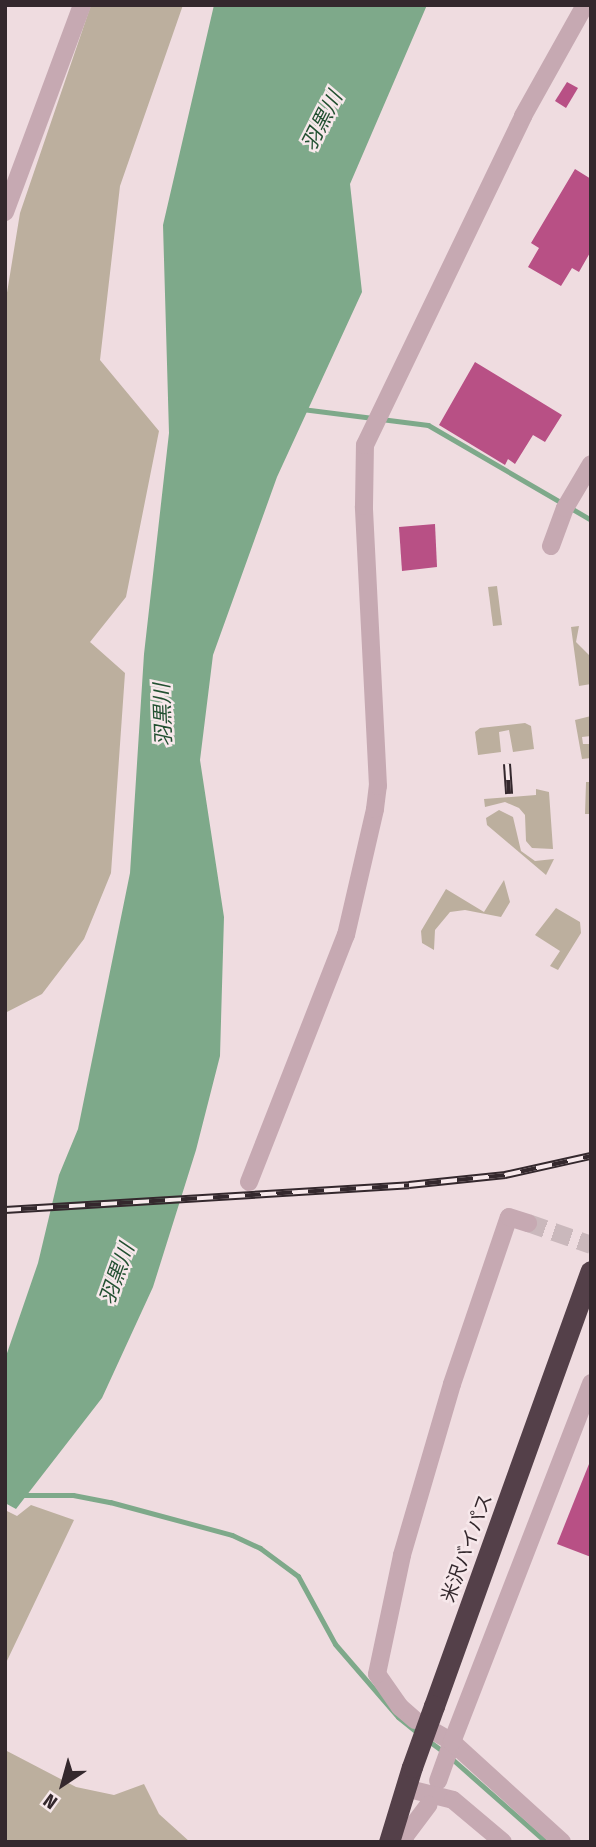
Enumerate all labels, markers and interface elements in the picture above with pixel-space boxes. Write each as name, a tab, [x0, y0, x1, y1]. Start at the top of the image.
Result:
water label: 羽黒川	[296, 87, 348, 155]
water label: 羽黒川	[149, 683, 177, 747]
water label: 羽黒川	[94, 1240, 140, 1308]
street label: 米沢バイパス	[437, 1491, 497, 1605]
north arrow	[28, 1749, 98, 1819]
text: N	[39, 1789, 62, 1814]

